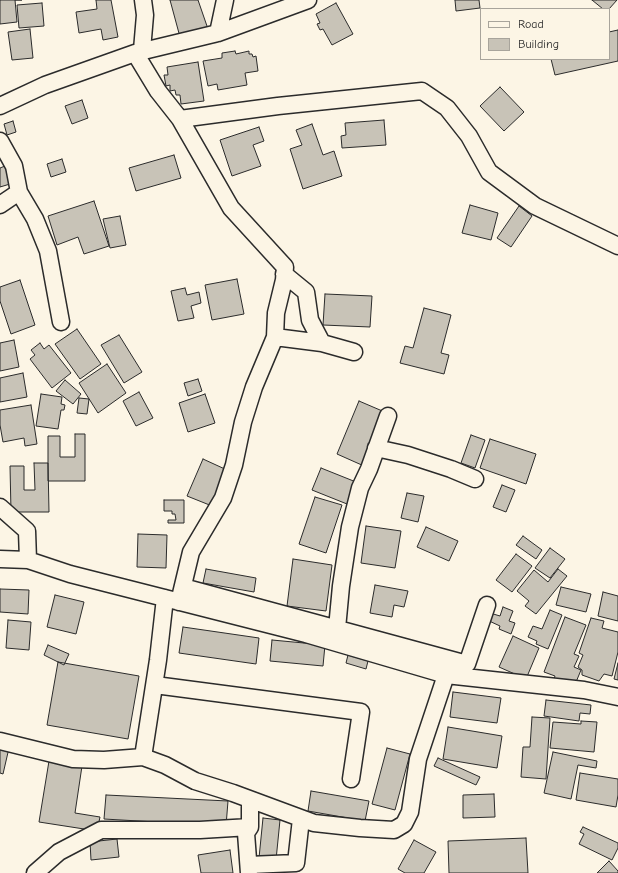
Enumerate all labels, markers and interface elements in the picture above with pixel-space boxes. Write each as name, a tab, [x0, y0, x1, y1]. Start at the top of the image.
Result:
legend	[480, 8, 610, 60]
text: Road	[518, 17, 544, 31]
text: Building	[518, 37, 559, 51]

